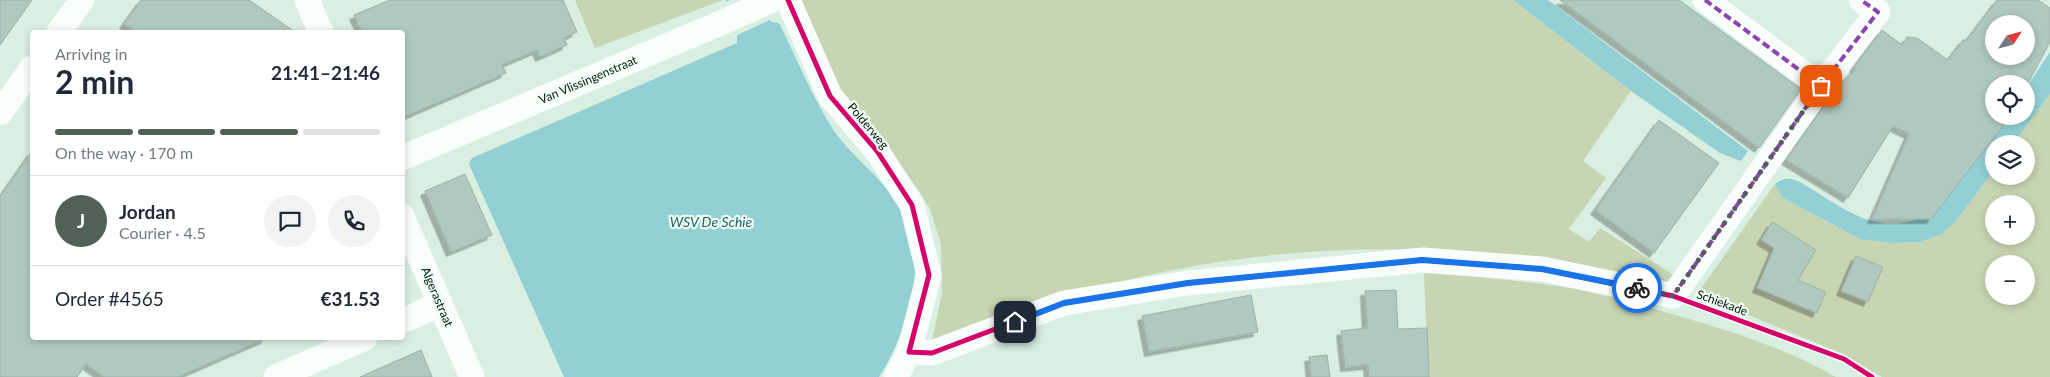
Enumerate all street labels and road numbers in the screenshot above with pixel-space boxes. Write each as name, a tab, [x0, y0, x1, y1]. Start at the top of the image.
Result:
street label: Van Vlissingenstraat	[536, 52, 640, 107]
street label: Polderweg	[845, 99, 892, 152]
street label: Algerastraat	[418, 265, 457, 330]
street label: Schiekade	[1695, 286, 1750, 319]

